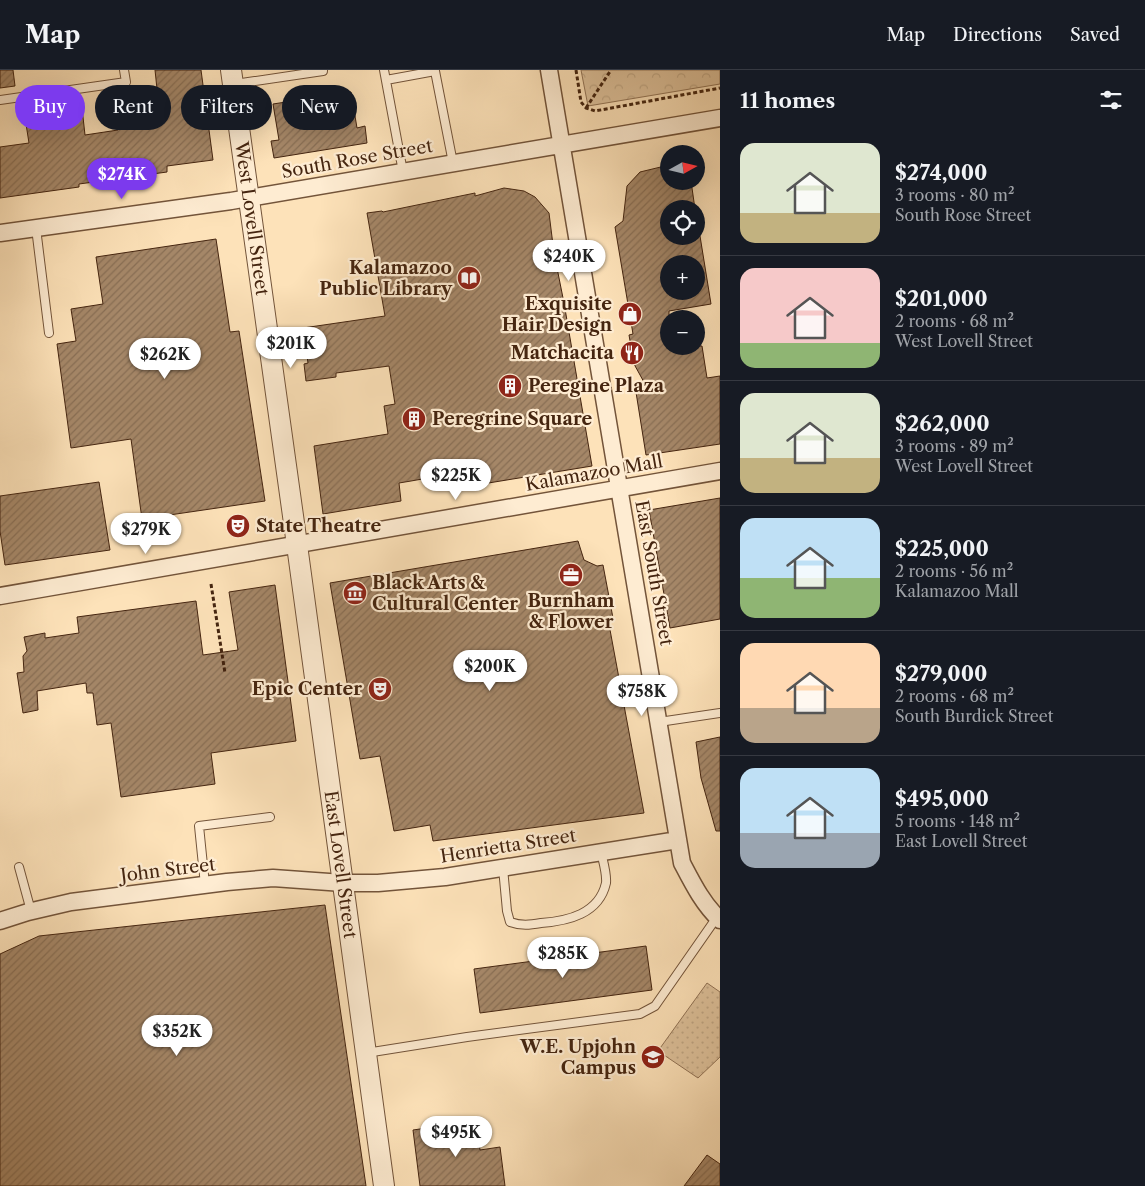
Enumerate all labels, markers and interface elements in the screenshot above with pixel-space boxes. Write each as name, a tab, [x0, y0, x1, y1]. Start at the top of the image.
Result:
text: Map	[25, 20, 80, 49]
text: Map	[886, 24, 925, 46]
text: Directions	[953, 24, 1042, 46]
text: Saved	[1070, 24, 1120, 46]
chip: Buy	[15, 85, 85, 130]
chip: Rent	[95, 85, 171, 130]
chip: Filters	[181, 85, 272, 130]
chip: New	[282, 85, 357, 130]
icon: filters	[1097, 86, 1125, 114]
text: 11 homes	[740, 88, 835, 113]
street label: South Rose Street	[280, 135, 435, 183]
street label: West Lovell Street	[230, 139, 273, 298]
north arrow	[660, 145, 705, 190]
map controls	[660, 145, 705, 355]
pin: $274K	[87, 158, 157, 200]
text: $274,000	[895, 160, 987, 185]
icon: home	[780, 163, 840, 223]
text: $274K	[98, 164, 146, 184]
text: 3 rooms · 80 m²	[895, 185, 1014, 205]
button: locate	[660, 200, 705, 245]
text: South Rose Street	[895, 205, 1031, 225]
pin: $240K	[534, 240, 604, 282]
text: $240K	[544, 246, 594, 266]
button: +	[660, 255, 705, 300]
place label: Kalamazoo Public Library	[319, 257, 453, 300]
library icon: Kalamazoo Public Library	[456, 265, 482, 291]
text: $201,000	[895, 286, 988, 311]
icon: home	[780, 288, 840, 348]
place label: Exquisite Hair Design	[502, 293, 613, 336]
shop icon: Exquisite Hair Design	[617, 301, 643, 327]
button: −	[660, 310, 705, 355]
text: 2 rooms · 68 m²	[895, 311, 1014, 331]
pin: $201K	[256, 326, 326, 369]
text: West Lovell Street	[895, 331, 1033, 351]
text: $201K	[267, 333, 315, 353]
pin: $262K	[130, 338, 200, 380]
restaurant icon: Matchacita	[619, 340, 645, 366]
place label: Matchacita	[511, 342, 615, 364]
text: $262K	[140, 344, 190, 364]
building icon: Peregine Plaza	[497, 373, 523, 399]
place label: Peregine Plaza	[528, 375, 665, 397]
building icon: Peregrine Square	[401, 406, 427, 432]
place label: Peregrine Square	[432, 408, 593, 430]
text: $262,000	[895, 411, 990, 436]
icon: home	[780, 413, 840, 473]
text: 3 rooms · 89 m²	[895, 436, 1014, 456]
street label: Kalamazoo Mall	[524, 450, 664, 496]
text: West Lovell Street	[895, 456, 1033, 476]
pin: $225K	[421, 458, 491, 501]
text: $225K	[431, 465, 481, 485]
street label: East South Street	[630, 499, 678, 648]
pin: $279K	[111, 512, 181, 555]
theatre icon: State Theatre	[225, 513, 251, 539]
place label: State Theatre	[256, 515, 381, 537]
text: $279K	[121, 519, 171, 539]
text: $225,000	[895, 536, 989, 561]
icon: home	[780, 538, 840, 598]
text: 2 rooms · 56 m²	[895, 561, 1013, 581]
office icon: Burnham & Flower	[558, 562, 584, 588]
place label: Black Arts & Cultural Center	[372, 572, 518, 615]
museum icon: Black Arts & Cultural Center	[342, 580, 368, 606]
text: Kalamazoo Mall	[895, 581, 1019, 601]
place label: Burnham & Flower	[527, 590, 615, 633]
pin: $200K	[455, 650, 525, 692]
text: $200K	[464, 656, 516, 676]
text: $279,000	[895, 661, 987, 686]
icon: home	[780, 663, 840, 723]
pin: $758K	[607, 674, 677, 717]
theatre icon: Epic Center	[367, 676, 393, 702]
place label: Epic Center	[252, 678, 362, 700]
text: $758K	[618, 681, 666, 701]
text: 2 rooms · 68 m²	[895, 686, 1014, 706]
text: South Burdick Street	[895, 706, 1053, 726]
text: $495,000	[895, 786, 989, 811]
icon: home	[780, 788, 840, 848]
street label: East Lovell Street	[319, 789, 361, 940]
text: 5 rooms · 148 m²	[895, 811, 1020, 831]
street label: Henrietta Street	[438, 824, 578, 868]
text: East Lovell Street	[895, 831, 1027, 851]
street label: John Street	[116, 853, 217, 887]
pin: $285K	[528, 936, 598, 979]
text: $285K	[538, 943, 588, 963]
pin: $352K	[142, 1014, 212, 1057]
text: $352K	[152, 1021, 202, 1041]
place label: W.E. Upjohn Campus	[519, 1036, 637, 1079]
school or university icon: W.E. Upjohn Campus	[640, 1044, 666, 1070]
pin: $495K	[421, 1116, 491, 1158]
text: $495K	[431, 1122, 481, 1142]

